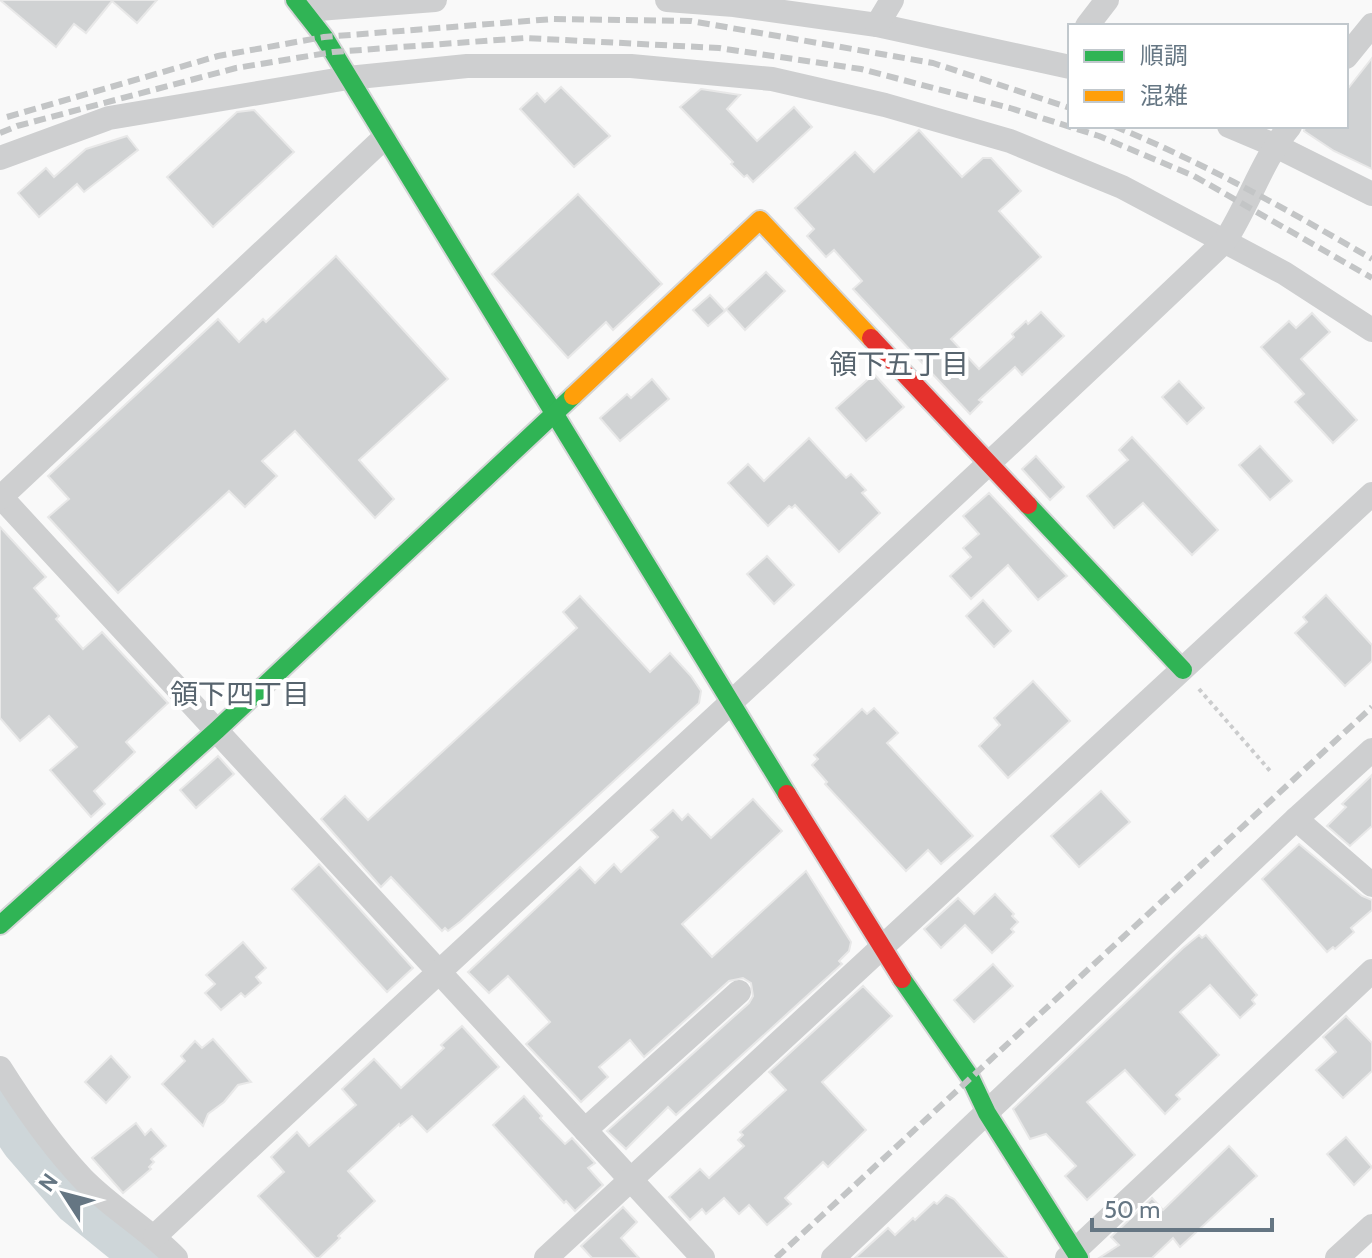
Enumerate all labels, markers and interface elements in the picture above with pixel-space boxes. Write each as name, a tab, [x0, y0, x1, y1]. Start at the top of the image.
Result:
legend	[1068, 24, 1348, 128]
text: 順調	[1140, 41, 1188, 70]
text: 混雑	[1140, 81, 1188, 110]
district label: 領下五丁目	[829, 347, 969, 381]
district label: 領下四丁目	[170, 677, 310, 711]
north arrow	[24, 1154, 104, 1234]
text: N	[33, 1168, 64, 1197]
scale bar	[1092, 1182, 1272, 1232]
text: 50 m	[1104, 1195, 1160, 1224]

